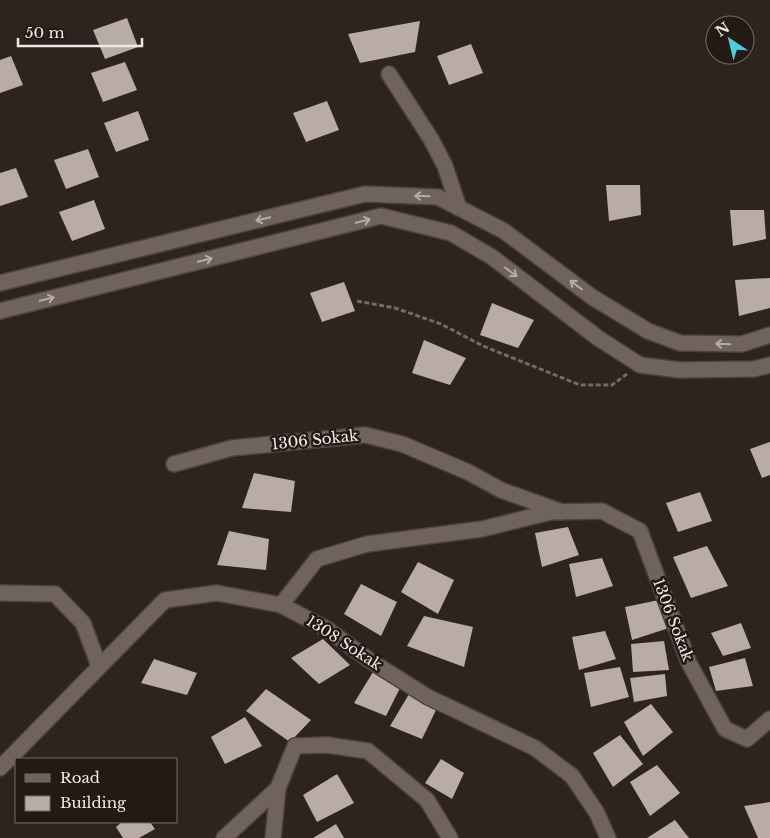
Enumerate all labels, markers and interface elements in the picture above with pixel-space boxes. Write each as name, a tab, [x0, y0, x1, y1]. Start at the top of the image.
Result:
scale bar	[18, 15, 141, 47]
north arrow	[705, 15, 755, 65]
text: N	[712, 18, 733, 41]
text: 50 m	[25, 23, 65, 42]
one-way arrow	[414, 192, 430, 201]
one-way arrow	[255, 215, 271, 224]
one-way arrow	[354, 216, 370, 225]
one-way arrow	[196, 255, 212, 264]
one-way arrow	[504, 266, 517, 277]
one-way arrow	[570, 280, 583, 291]
one-way arrow	[39, 294, 55, 303]
one-way arrow	[715, 339, 732, 349]
street label: 1306 Sokak	[271, 425, 360, 453]
street label: 1306 Sokak	[649, 576, 698, 664]
street label: 1308 Sokak	[303, 611, 386, 674]
legend	[15, 758, 178, 823]
text: Road	[60, 768, 100, 787]
text: Building	[60, 793, 127, 812]

